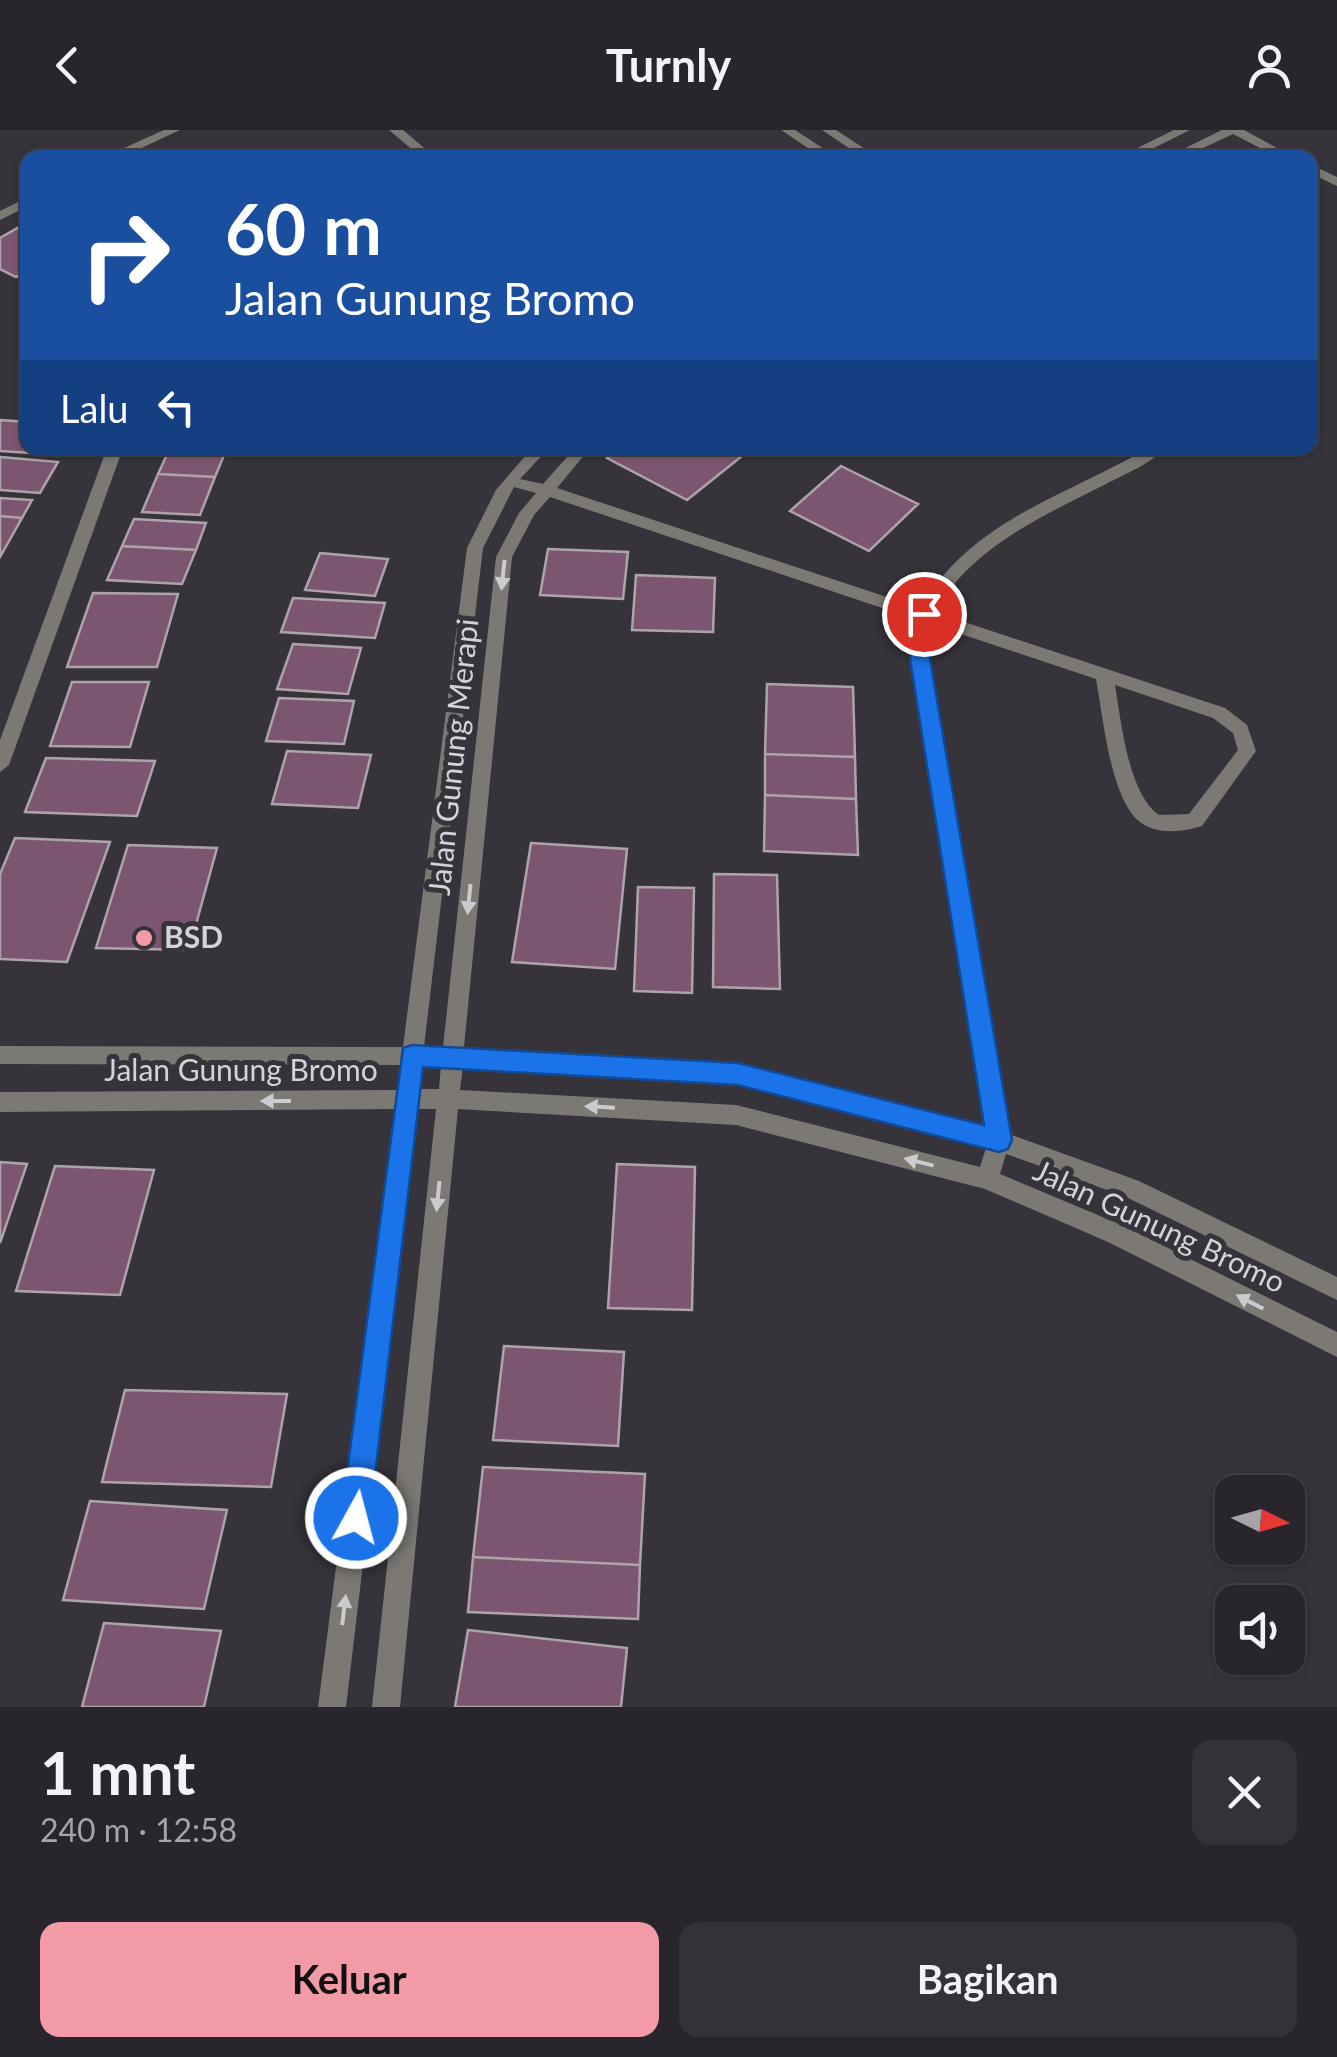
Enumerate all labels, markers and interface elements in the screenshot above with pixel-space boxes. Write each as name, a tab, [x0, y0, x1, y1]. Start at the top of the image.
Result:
icon: back	[40, 38, 95, 93]
text: Turnly	[606, 38, 731, 92]
icon: person	[1242, 38, 1297, 93]
text: 60 m	[225, 186, 382, 270]
icon: right	[60, 190, 190, 320]
text: Jalan Gunung Bromo	[225, 271, 635, 325]
icon: left	[149, 380, 204, 435]
text: Lalu	[60, 385, 129, 431]
one-way arrow	[494, 560, 510, 592]
pin	[882, 572, 967, 657]
icon: arrive	[897, 587, 952, 642]
street label: Jalan Gunung Merapi	[420, 617, 484, 897]
one-way arrow	[461, 883, 477, 915]
place label: BSD	[164, 918, 223, 954]
marker: BSD	[133, 927, 155, 949]
street label: Jalan Gunung Bromo	[104, 1051, 378, 1087]
one-way arrow	[259, 1093, 291, 1109]
one-way arrow	[584, 1099, 616, 1115]
street label: Jalan Gunung Bromo	[1028, 1151, 1291, 1299]
one-way arrow	[903, 1154, 934, 1169]
one-way arrow	[430, 1180, 446, 1212]
one-way arrow	[1235, 1294, 1264, 1311]
position arrow	[304, 1466, 408, 1570]
north arrow	[1215, 1475, 1305, 1565]
map controls	[1215, 1475, 1305, 1675]
button: sound	[1215, 1585, 1305, 1675]
one-way arrow	[336, 1594, 352, 1626]
text: 1 mnt	[40, 1736, 195, 1808]
button: close	[1192, 1740, 1297, 1845]
text: 240 m · 12:58	[40, 1810, 237, 1849]
button: Keluar	[40, 1922, 659, 2037]
button: Bagikan	[679, 1922, 1297, 2037]

